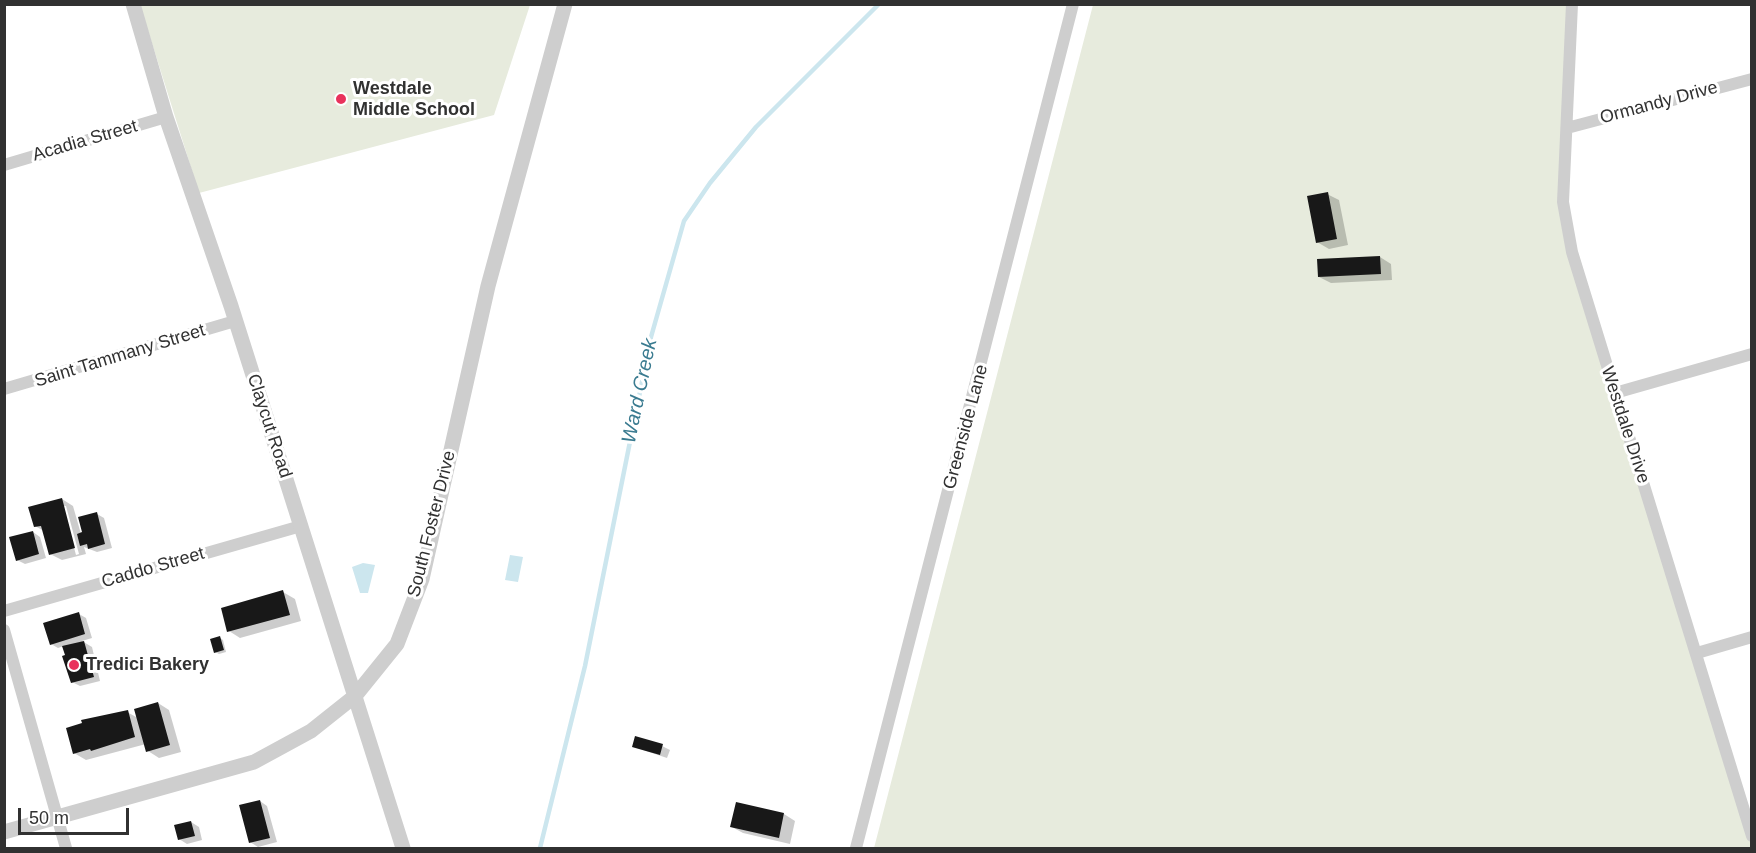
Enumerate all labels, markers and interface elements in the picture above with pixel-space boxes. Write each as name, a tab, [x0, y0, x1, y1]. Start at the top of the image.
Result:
street label: Ormandy Drive	[1598, 77, 1720, 129]
place label: Westdale Middle School	[353, 78, 475, 121]
marker: Westdale Middle School	[334, 92, 348, 106]
street label: Acadia Street	[30, 116, 140, 166]
street label: Saint Tammany Street	[32, 320, 208, 392]
water label: Ward Creek	[617, 337, 663, 445]
street label: Greenside Lane	[939, 362, 993, 492]
street label: Westdale Drive	[1596, 364, 1654, 486]
street label: Claycut Road	[242, 371, 296, 481]
street label: South Foster Drive	[403, 449, 461, 599]
street label: Caddo Street	[99, 543, 207, 593]
place label: Tredici Bakery	[86, 654, 209, 676]
marker: Tredici Bakery	[67, 658, 81, 672]
scale bar	[21, 796, 132, 834]
text: 50 m	[29, 808, 69, 828]

